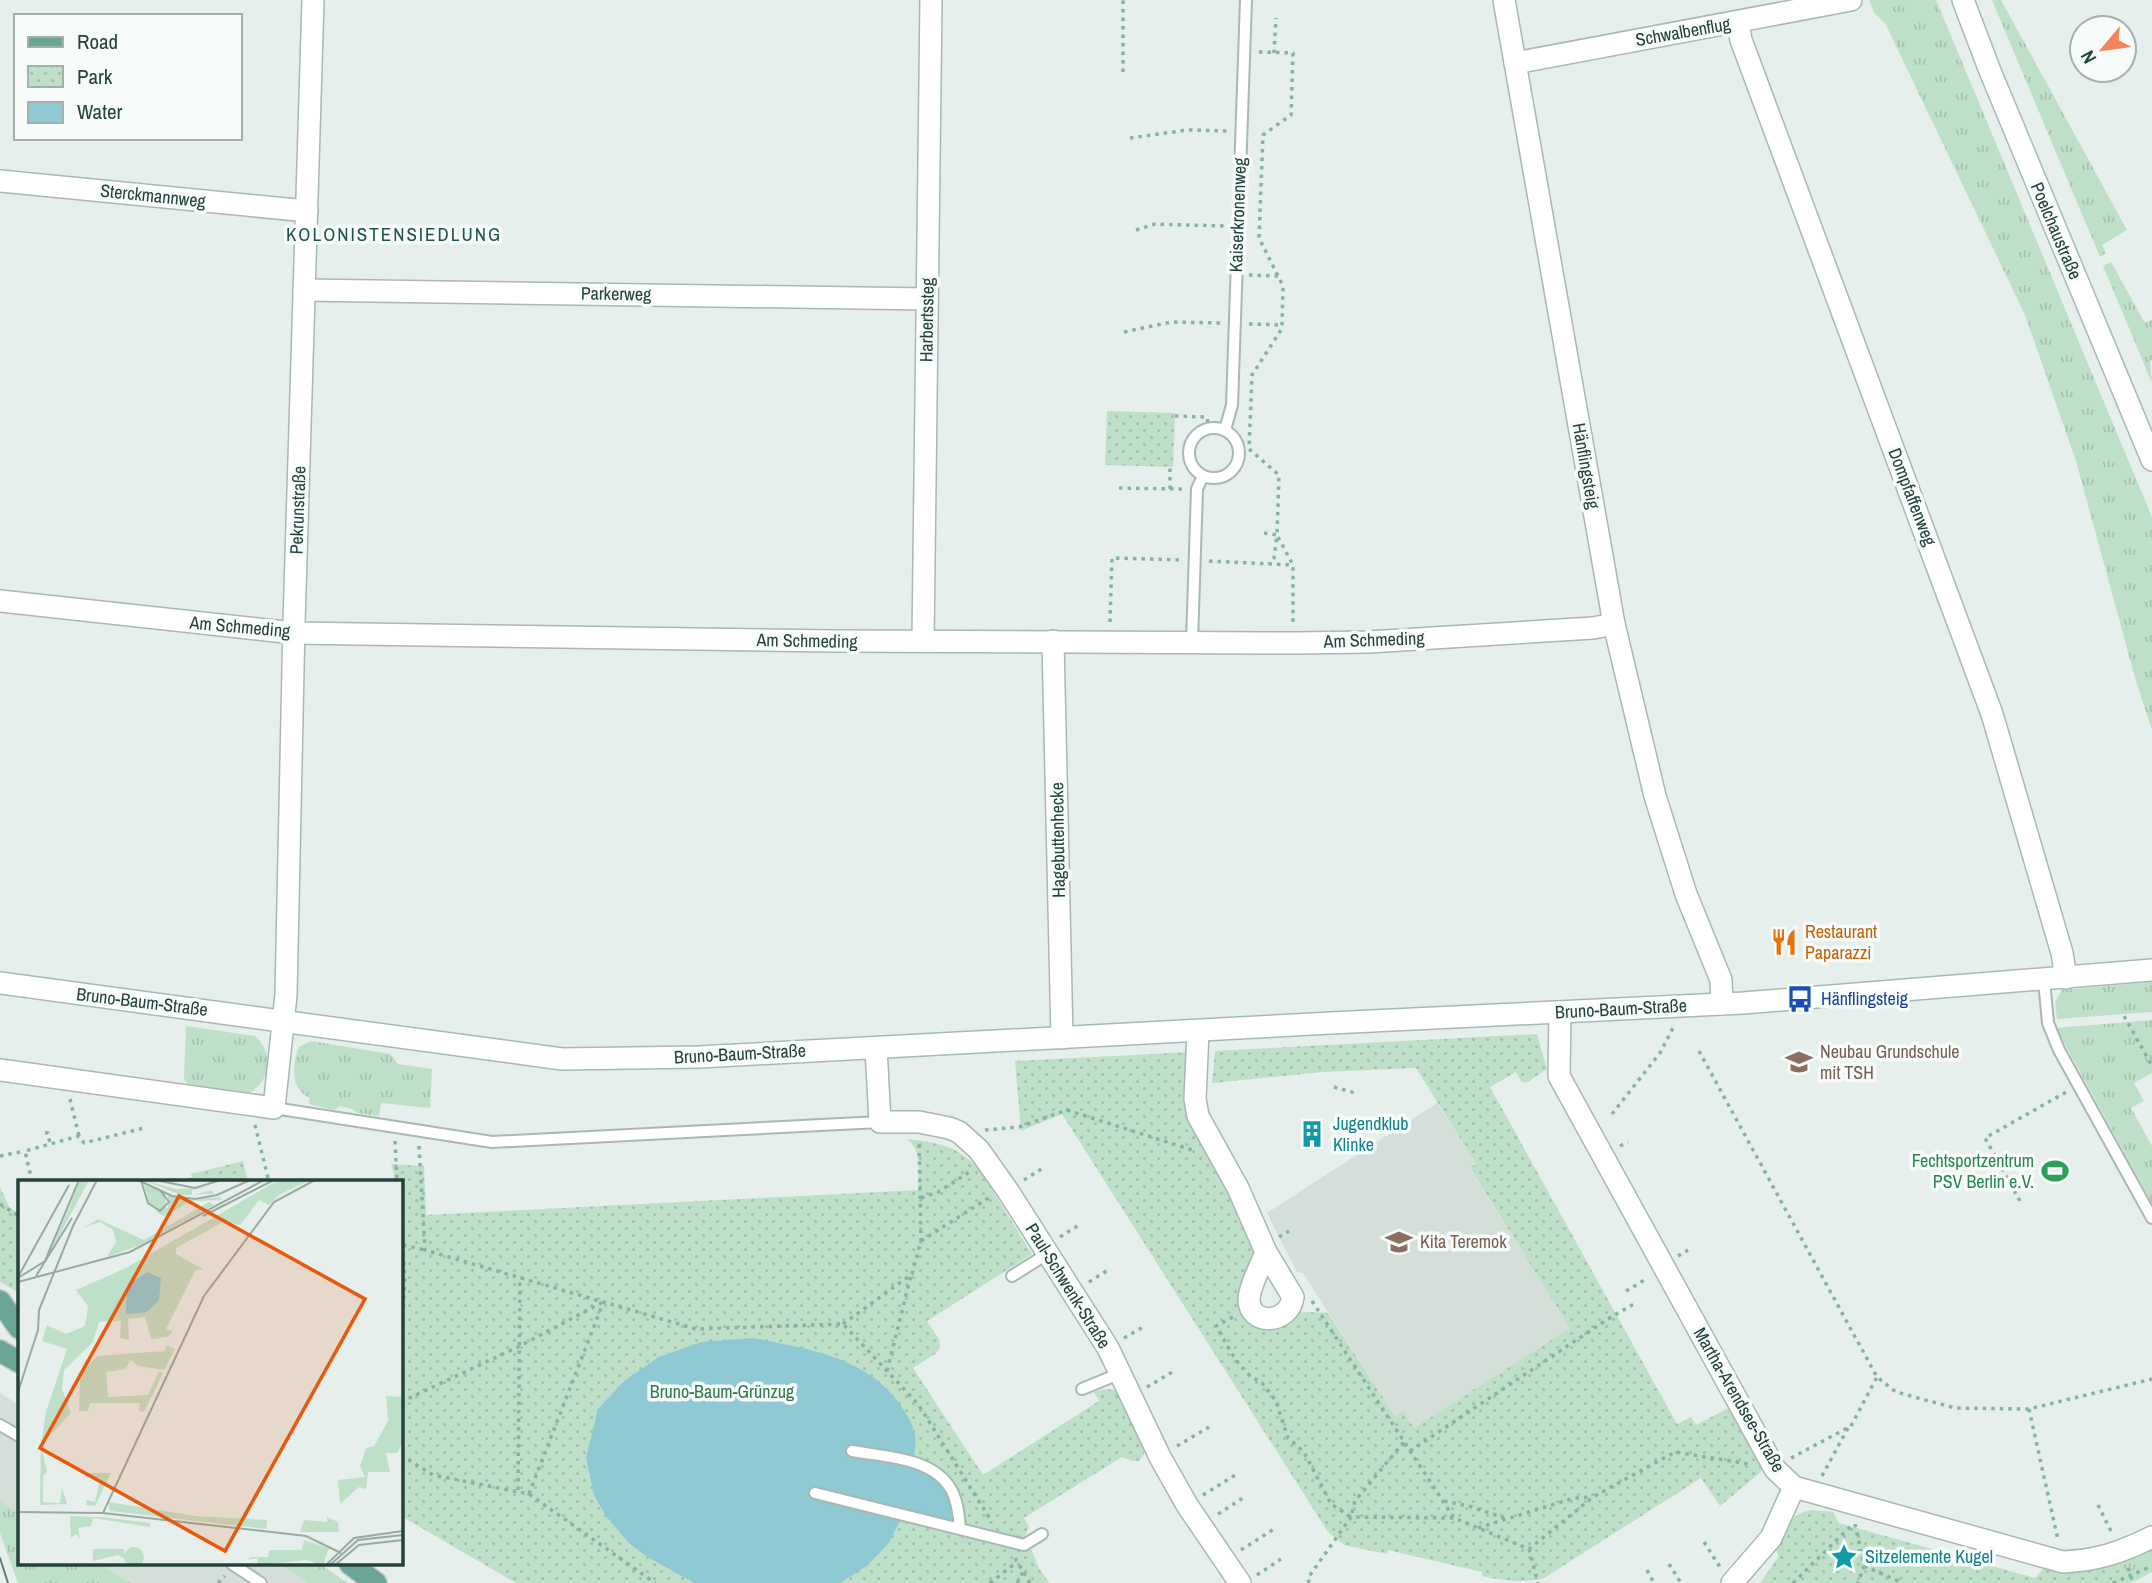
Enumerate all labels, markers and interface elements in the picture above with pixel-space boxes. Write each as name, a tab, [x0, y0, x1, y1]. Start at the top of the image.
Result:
street label: Schwalbenflug	[1633, 11, 1733, 52]
legend	[14, 14, 242, 140]
north arrow	[2068, 14, 2138, 84]
text: Road	[77, 27, 118, 56]
text: N	[2074, 46, 2102, 68]
text: Park	[77, 62, 113, 91]
text: Water	[77, 97, 123, 126]
street label: Kaiserkronenweg	[1223, 156, 1252, 273]
street label: Sterckmannweg	[99, 178, 208, 214]
street label: Poelchaustraße	[2025, 178, 2088, 283]
district label: KOLONISTENSIEDLUNG	[286, 221, 502, 247]
street label: Harbertssteg	[913, 277, 940, 362]
street label: Parkerweg	[581, 280, 652, 307]
street label: Hänflingsteig	[1567, 421, 1606, 512]
street label: Dompfaffenweg	[1882, 444, 1943, 550]
street label: Pekrunstraße	[283, 465, 312, 555]
street label: Am Schmeding	[188, 610, 292, 643]
street label: Am Schmeding	[1322, 625, 1426, 654]
street label: Am Schmeding	[755, 627, 858, 654]
street label: Hagebuttenhecke	[1044, 782, 1071, 898]
place label: Restaurant Paparazzi	[1805, 919, 1877, 965]
restaurant icon: Restaurant Paparazzi	[1769, 927, 1799, 957]
street label: Bruno-Baum-Straße	[75, 981, 209, 1022]
bus stop icon: Hänflingsteig	[1785, 984, 1815, 1014]
place label: Hänflingsteig	[1821, 986, 1909, 1011]
street label: Bruno-Baum-Straße	[1554, 993, 1688, 1024]
street label: Bruno-Baum-Straße	[673, 1038, 807, 1069]
place label: Neubau Grundschule mit TSH	[1820, 1039, 1959, 1085]
school or university icon: Neubau Grundschule mit TSH	[1784, 1047, 1814, 1077]
place label: Jugendklub Klinke	[1333, 1111, 1409, 1157]
building icon: Jugendklub Klinke	[1297, 1119, 1327, 1149]
place label: Fechtsportzentrum PSV Berlin e.V.	[1912, 1148, 2034, 1194]
sports icon: Fechtsportzentrum PSV Berlin e.V.	[2040, 1156, 2070, 1186]
inset map	[18, 1180, 402, 1566]
street label: Paul-Schwenk-Straße	[1020, 1218, 1117, 1353]
school or university icon: Kita Teremok	[1384, 1227, 1414, 1257]
place label: Kita Teremok	[1420, 1229, 1507, 1254]
street label: Martha-Arendsee-Straße	[1688, 1323, 1791, 1477]
park label: Bruno-Baum-Grünzug	[650, 1379, 795, 1404]
place icon: Sitzelemente Kugel	[1829, 1542, 1859, 1572]
place label: Sitzelemente Kugel	[1865, 1544, 1993, 1569]

